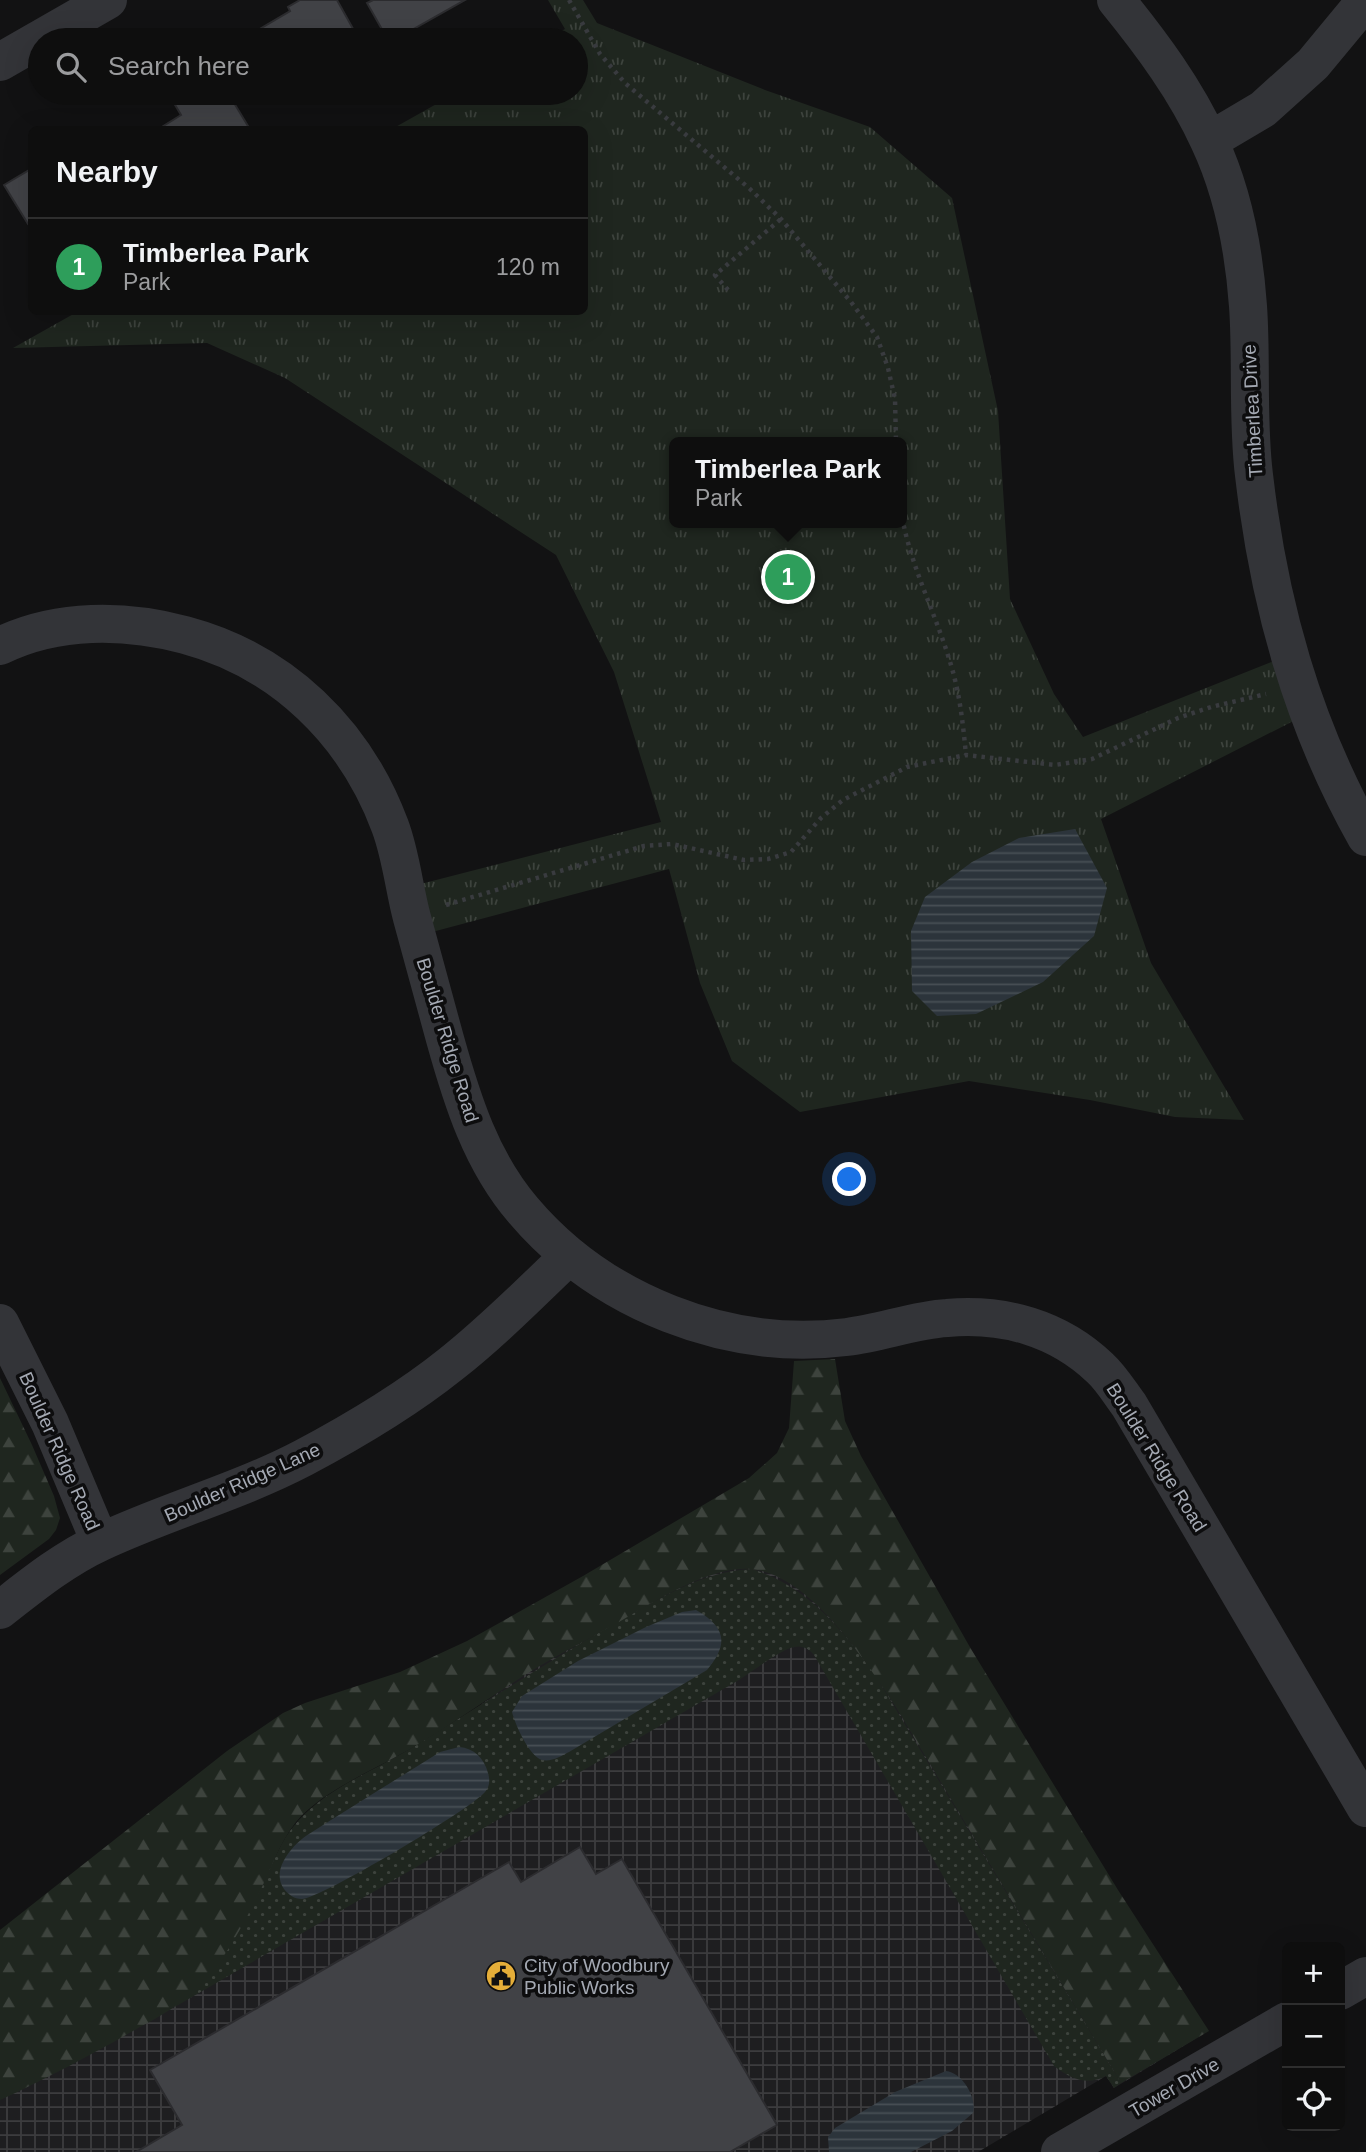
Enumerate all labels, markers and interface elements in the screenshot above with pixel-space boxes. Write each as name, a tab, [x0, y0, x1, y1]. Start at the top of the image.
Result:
search box	[28, 28, 588, 105]
icon: search	[52, 48, 90, 86]
text: Search here	[108, 51, 250, 81]
text: Nearby	[56, 155, 158, 188]
text: Timberlea Park	[123, 238, 309, 268]
text: 1	[73, 254, 85, 280]
text: 120 m	[496, 254, 560, 280]
text: Park	[123, 269, 170, 295]
street label: Timberlea Drive	[1239, 344, 1266, 478]
popup	[669, 437, 907, 528]
text: Timberlea Park	[695, 454, 881, 484]
text: Park	[695, 485, 742, 511]
pin: 1	[765, 551, 811, 603]
street label: Boulder Ridge Road	[412, 955, 483, 1125]
your location	[832, 1162, 866, 1196]
street label: Boulder Ridge Road	[15, 1369, 104, 1534]
street label: Boulder Ridge Road	[1102, 1379, 1211, 1535]
street label: Boulder Ridge Lane	[161, 1439, 323, 1526]
map controls	[1282, 1942, 1345, 2131]
button: +	[1282, 1942, 1345, 2005]
place label: City of Woodbury Public Works	[524, 1955, 670, 1998]
public building icon: City of Woodbury Public Works	[484, 1959, 518, 1993]
button: −	[1282, 2005, 1345, 2068]
street label: Tower Drive	[1126, 2053, 1223, 2122]
button: locate	[1282, 2068, 1345, 2131]

